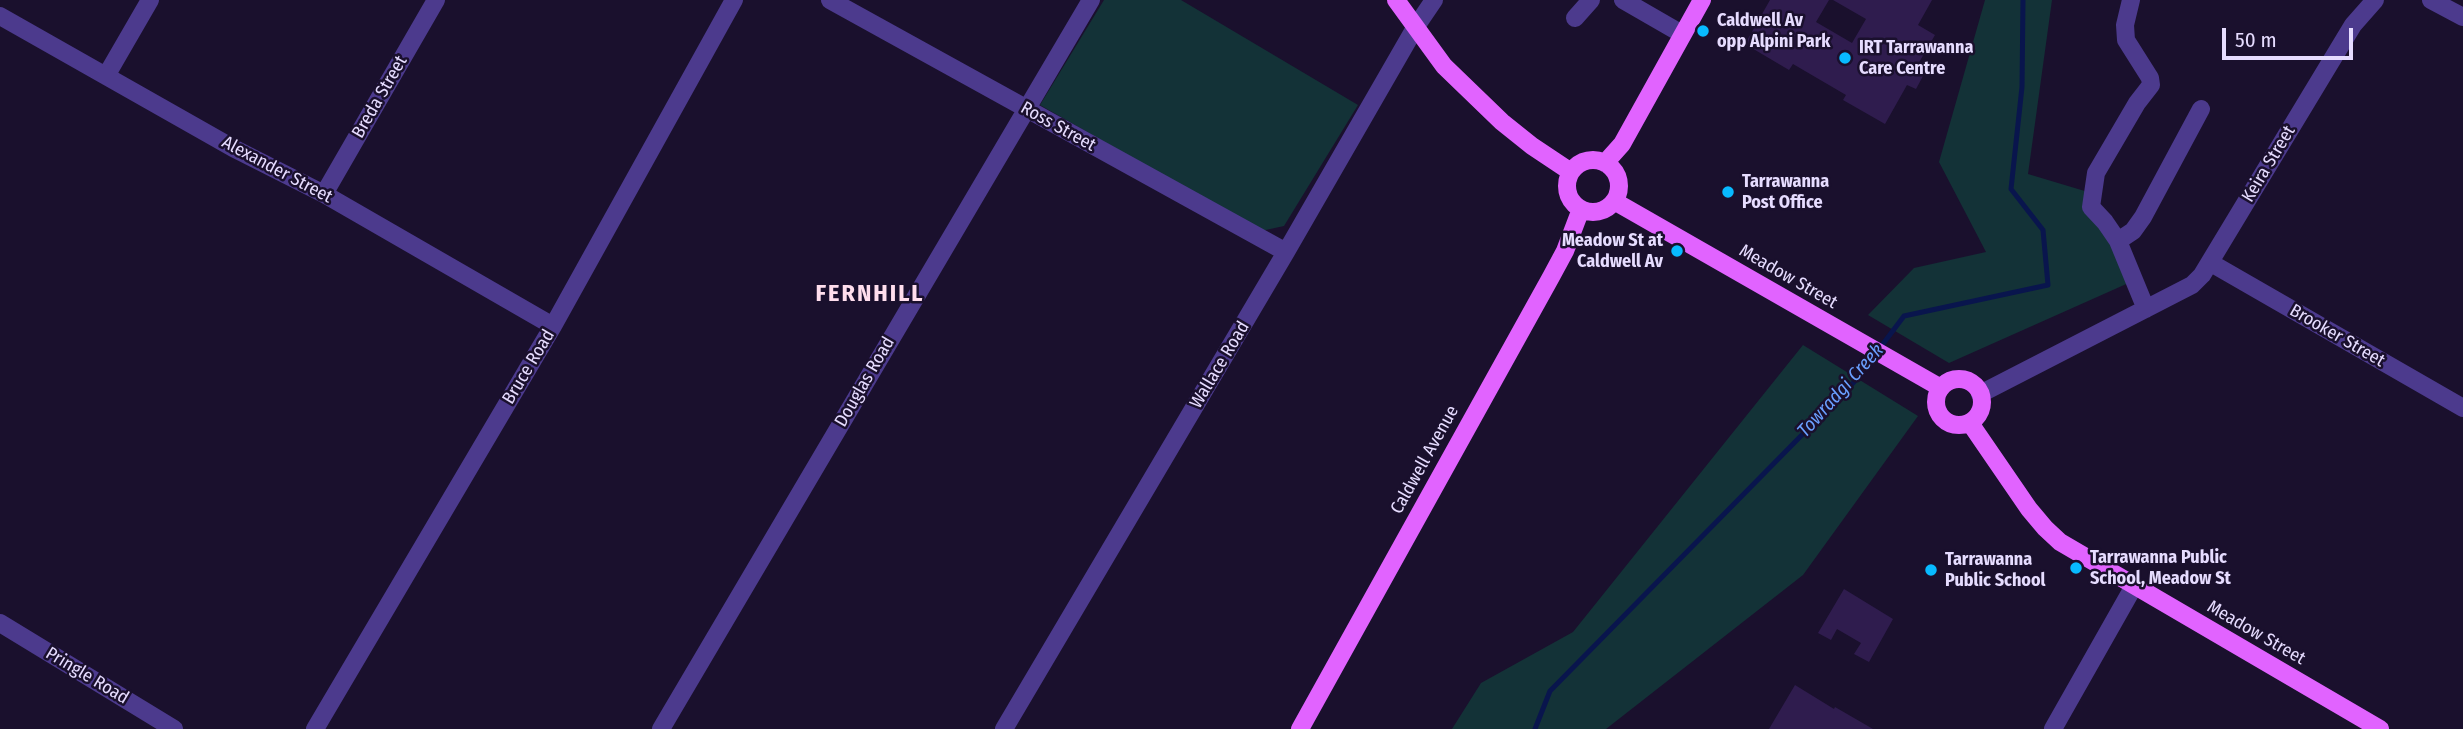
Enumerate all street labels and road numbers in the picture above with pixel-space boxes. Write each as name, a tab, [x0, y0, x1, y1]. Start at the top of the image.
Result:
street label: Breda Street	[348, 52, 412, 142]
street label: Ross Street	[1017, 98, 1099, 156]
street label: Keira Street	[2238, 122, 2300, 206]
street label: Alexander Street	[218, 132, 336, 208]
street label: Meadow Street	[1735, 240, 1841, 314]
street label: Brooker Street	[2286, 300, 2388, 372]
street label: Wallace Road	[1186, 318, 1254, 412]
street label: Bruce Road	[498, 326, 560, 408]
street label: Douglas Road	[831, 333, 899, 431]
street label: Caldwell Avenue	[1386, 402, 1464, 518]
street label: Meadow Street	[2203, 596, 2309, 670]
street label: Pringle Road	[42, 643, 132, 709]

